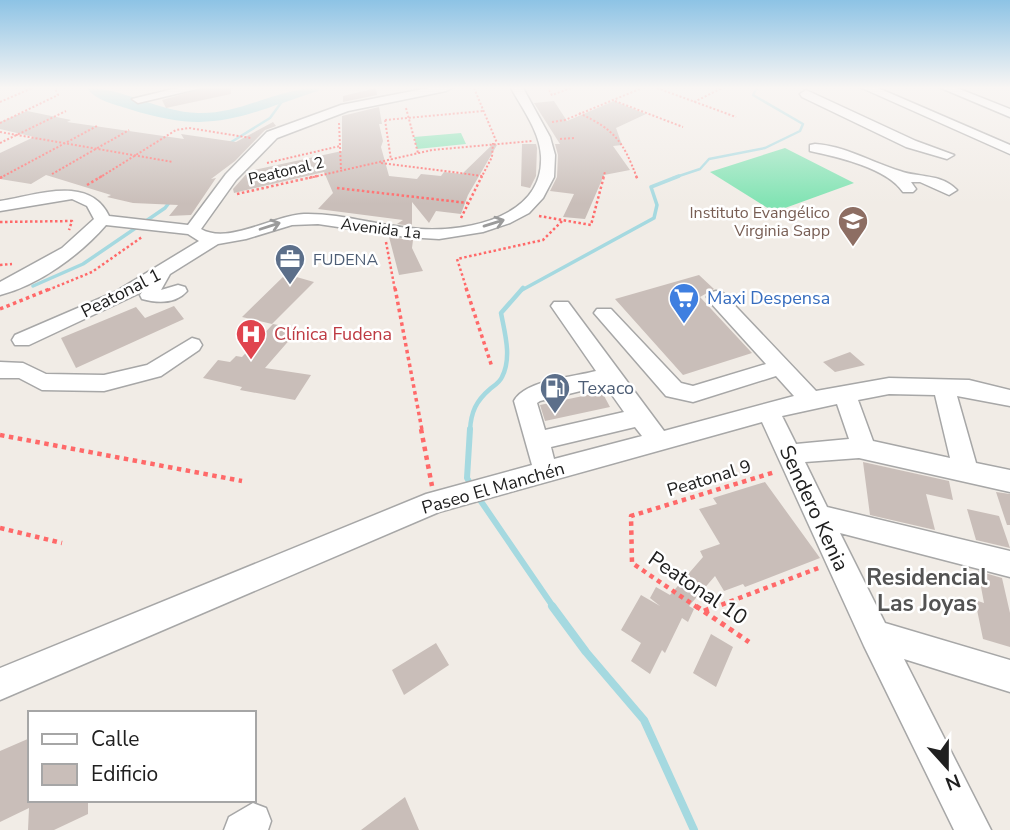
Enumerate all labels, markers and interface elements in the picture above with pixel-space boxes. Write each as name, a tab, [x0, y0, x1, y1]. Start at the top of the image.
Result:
street label: Peatonal 2	[246, 152, 326, 190]
place label: Instituto Evangélico Virginia Sapp	[689, 202, 830, 242]
school or university icon: Instituto Evangélico Virginia Sapp	[836, 204, 870, 248]
street label: Avenida 1a	[339, 213, 422, 245]
one-way arrow	[483, 216, 505, 229]
one-way arrow	[258, 219, 280, 232]
office icon: FUDENA	[273, 242, 307, 286]
place label: FUDENA	[313, 249, 378, 271]
street label: Peatonal 1	[77, 263, 165, 323]
supermarket icon: Maxi Despensa	[667, 281, 701, 325]
place label: Maxi Despensa	[707, 286, 830, 310]
hospital icon: Clínica Fudena	[234, 317, 268, 361]
place label: Clínica Fudena	[274, 322, 392, 346]
fuel station icon: Texaco	[538, 371, 572, 415]
place label: Texaco	[578, 376, 634, 400]
street label: Sendero Kenia	[773, 441, 855, 575]
street label: Peatonal 9	[664, 454, 754, 502]
street label: Paseo El Manchén	[419, 456, 567, 520]
street label: Peatonal 10	[643, 545, 753, 631]
district label: Residencial Las Joyas	[866, 562, 988, 619]
legend	[28, 711, 256, 802]
text: Calle	[91, 725, 139, 753]
north arrow	[912, 732, 982, 802]
text: Edificio	[91, 760, 158, 788]
text: N	[941, 767, 964, 797]

